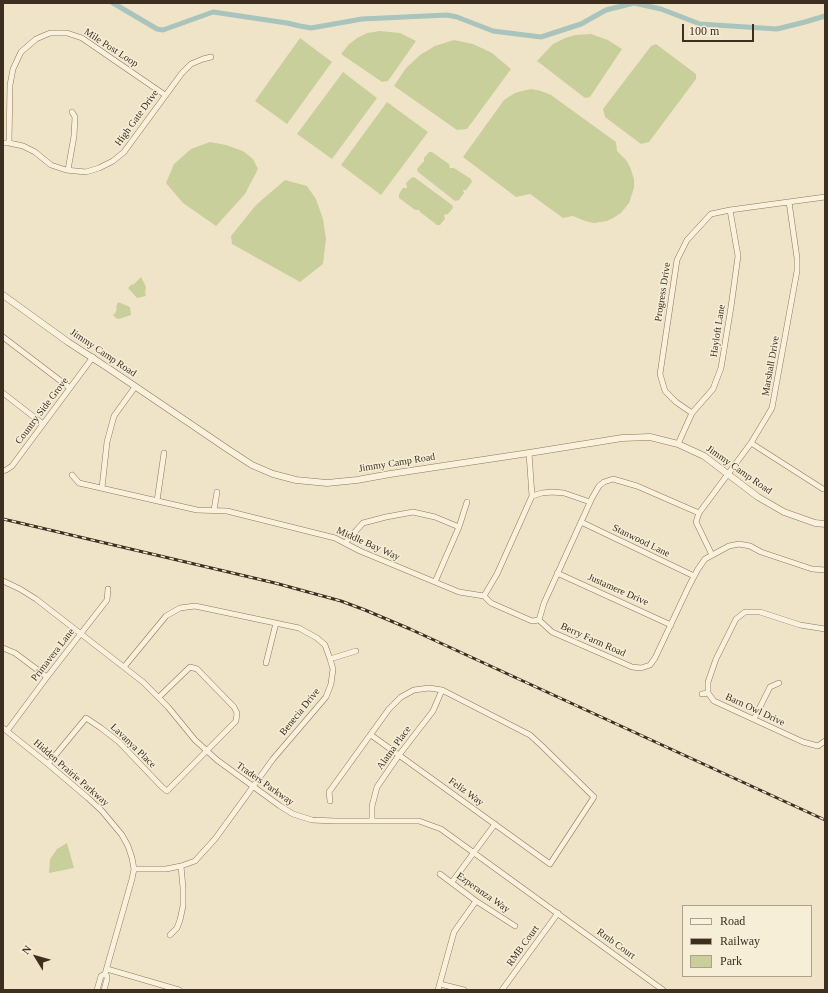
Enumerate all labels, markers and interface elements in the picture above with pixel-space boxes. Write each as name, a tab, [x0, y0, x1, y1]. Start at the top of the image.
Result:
scale bar	[684, 16, 756, 42]
text: 100 m	[689, 24, 719, 38]
street label: Mile Post Loop	[82, 26, 140, 70]
street label: High Gate Drive	[113, 88, 161, 148]
street label: Progress Drive	[652, 262, 674, 322]
street label: Hayloft Lane	[708, 304, 728, 358]
street label: Jimmy Camp Road	[68, 326, 138, 380]
street label: Marshall Drive	[760, 335, 782, 397]
street label: Country Side Grove	[13, 375, 71, 447]
street label: Jimmy Camp Road	[704, 443, 774, 497]
street label: Jimmy Camp Road	[358, 451, 436, 475]
street label: Stanwood Lane	[610, 522, 672, 560]
street label: Middle Bay Way	[334, 525, 402, 563]
street label: Justamere Drive	[586, 571, 650, 609]
street label: Berry Farm Road	[559, 620, 627, 660]
street label: Primavera Lane	[29, 626, 77, 684]
street label: Benecia Drive	[277, 686, 323, 738]
street label: Barn Owl Drive	[723, 691, 787, 729]
street label: Lavanya Place	[108, 721, 158, 771]
street label: Alatna Place	[374, 724, 414, 772]
street label: Hidden Prairie Parkway	[31, 737, 111, 809]
street label: Traders Parkway	[234, 760, 296, 808]
street label: Feliz Way	[446, 775, 486, 809]
street label: Ezperanza Way	[454, 870, 512, 916]
legend	[682, 905, 812, 977]
text: Road	[720, 914, 745, 928]
street label: RMB Court	[504, 923, 542, 969]
street label: Rmb Court	[594, 926, 638, 962]
text: Railway	[720, 934, 760, 948]
north arrow	[16, 937, 56, 977]
text: N	[19, 943, 34, 957]
text: Park	[720, 954, 742, 968]

